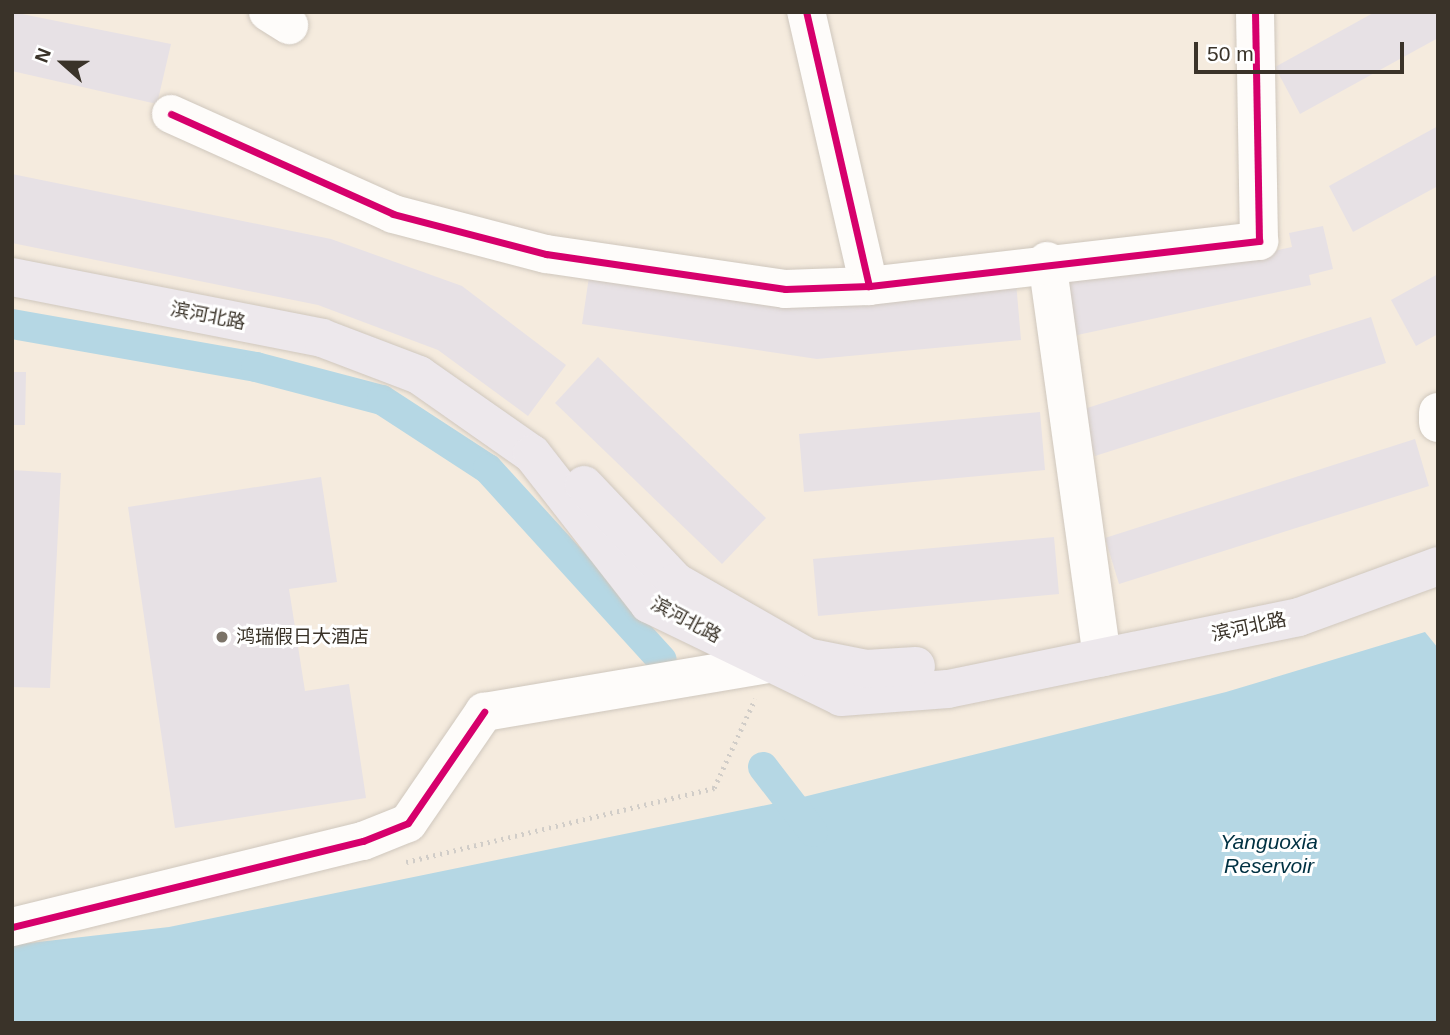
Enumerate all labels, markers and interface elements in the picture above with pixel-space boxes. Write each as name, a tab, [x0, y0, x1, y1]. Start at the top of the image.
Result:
north arrow	[28, 28, 98, 98]
scale bar	[1198, 28, 1408, 72]
text: 50 m	[1207, 42, 1254, 65]
text: N	[31, 45, 55, 65]
street label: 滨河北路	[169, 298, 247, 334]
street label: 滨河北路	[647, 592, 725, 648]
street label: 滨河北路	[1209, 608, 1289, 646]
place label: 鸿瑞假日大酒店	[236, 626, 369, 648]
marker: 鸿瑞假日大酒店	[214, 629, 230, 645]
water label: Yanguoxia Reservoir	[1220, 829, 1318, 879]

